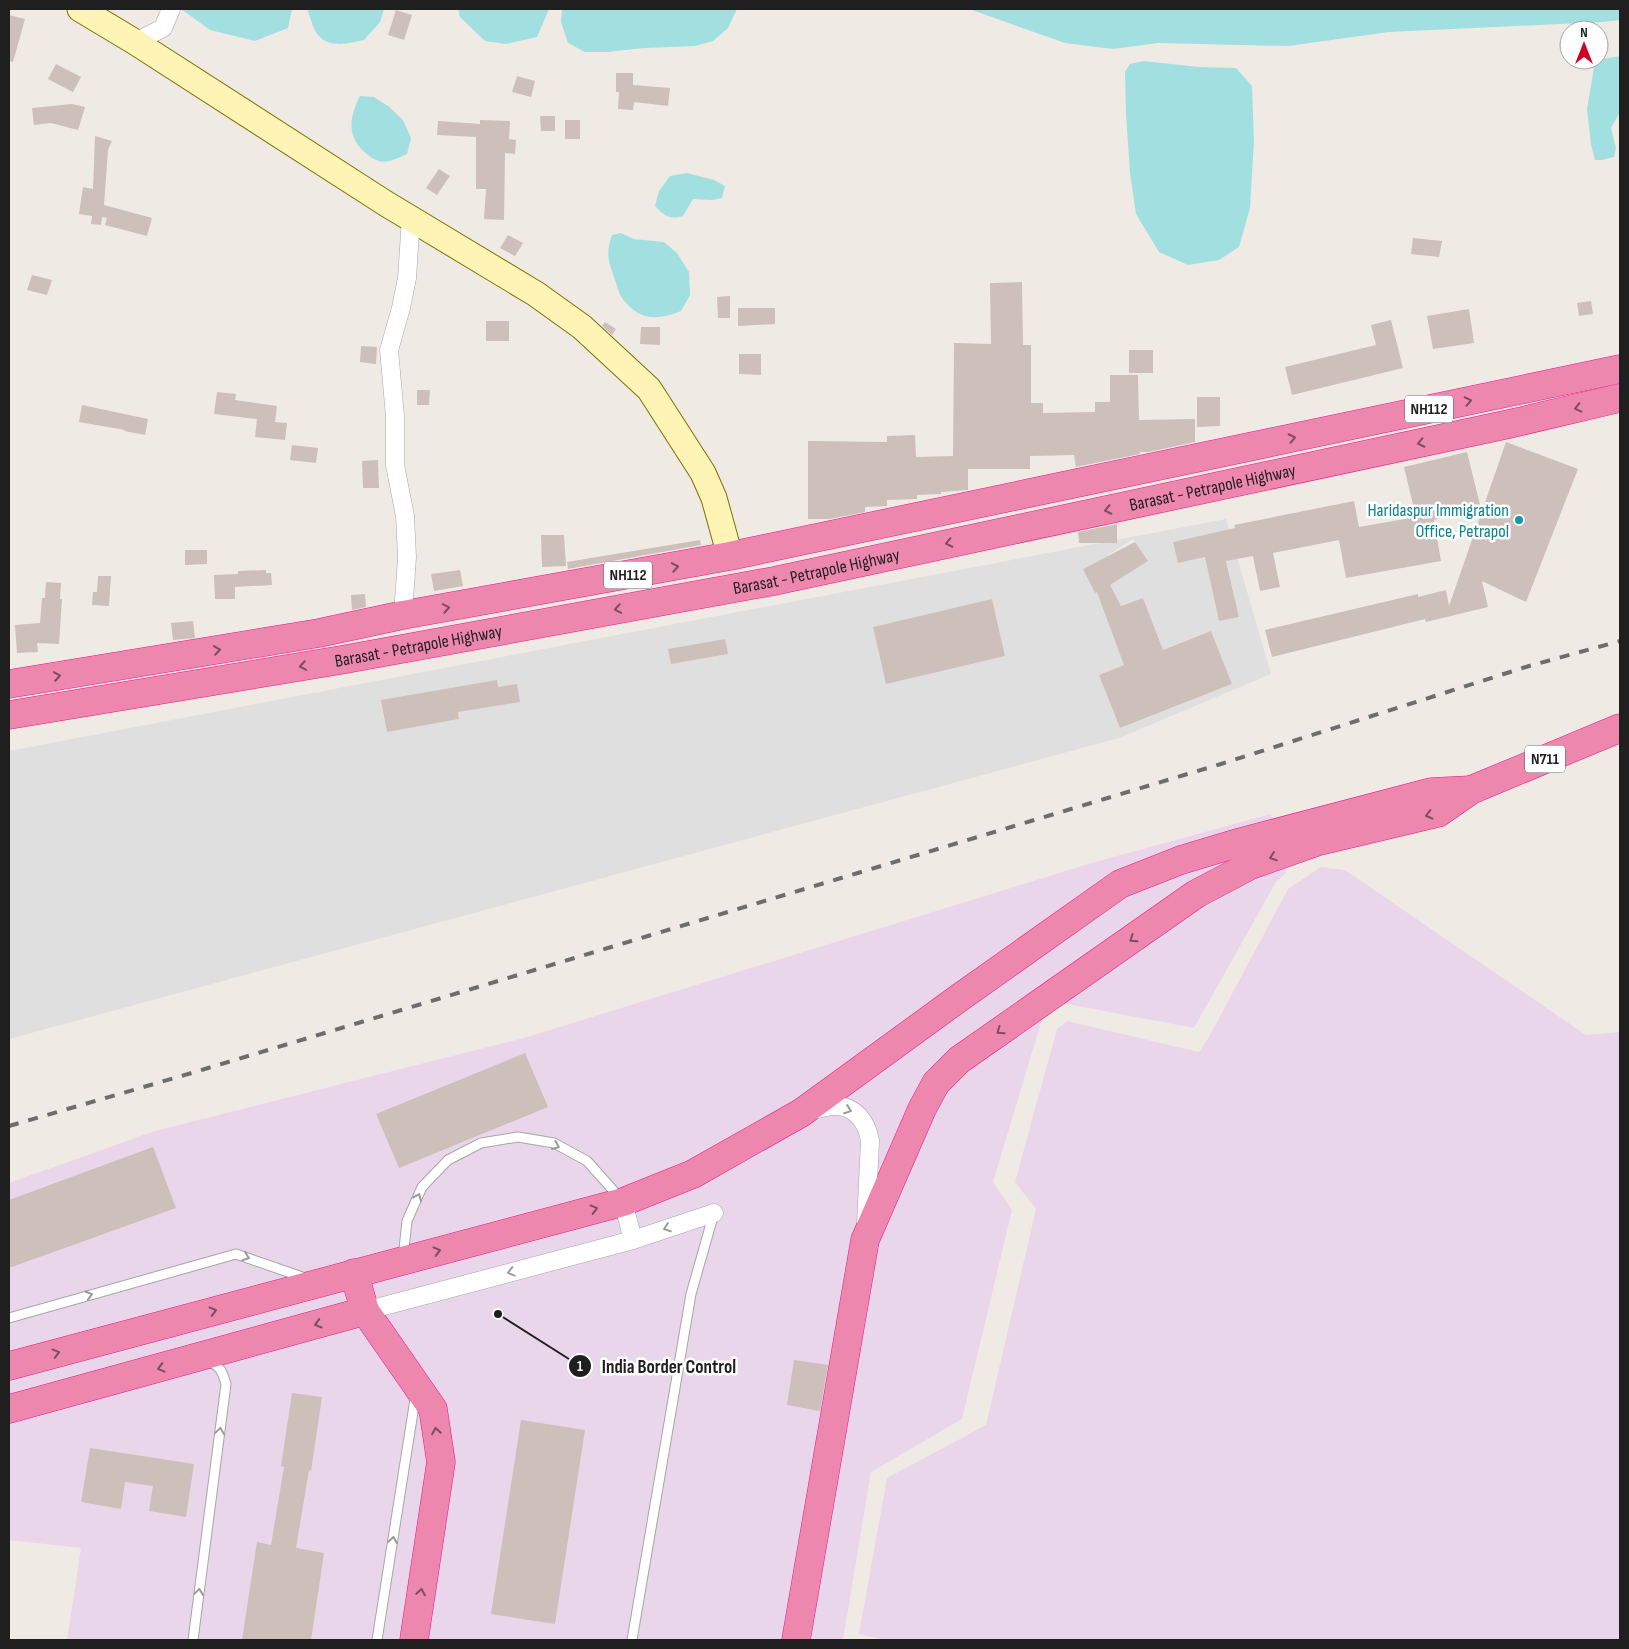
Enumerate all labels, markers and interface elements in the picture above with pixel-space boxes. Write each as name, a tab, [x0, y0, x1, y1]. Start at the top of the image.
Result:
north arrow	[1559, 20, 1609, 70]
text: N	[1580, 24, 1588, 41]
road number: NH112	[1405, 396, 1453, 422]
one-way arrow	[1464, 396, 1473, 407]
one-way arrow	[1573, 402, 1582, 413]
one-way arrow	[1288, 434, 1297, 444]
one-way arrow	[1416, 437, 1425, 448]
street label: Barasat - Petrapole Highway	[1127, 459, 1298, 515]
place label: Haridaspur Immigration Office, Petrapol	[1367, 500, 1509, 542]
one-way arrow	[1104, 504, 1113, 515]
marker: Haridaspur Immigration Office, Petrapol	[1513, 514, 1525, 526]
one-way arrow	[945, 538, 954, 548]
street label: Barasat - Petrapole Highway	[731, 544, 902, 599]
road number: NH112	[604, 562, 652, 588]
one-way arrow	[670, 562, 679, 572]
one-way arrow	[441, 603, 450, 613]
one-way arrow	[614, 604, 623, 614]
street label: Barasat - Petrapole Highway	[333, 620, 504, 671]
one-way arrow	[213, 646, 222, 656]
one-way arrow	[299, 660, 307, 671]
one-way arrow	[52, 672, 61, 682]
road number: N711	[1525, 746, 1565, 772]
one-way arrow	[1425, 809, 1434, 820]
one-way arrow	[1269, 851, 1277, 861]
one-way arrow	[1130, 933, 1139, 941]
one-way arrow	[996, 1025, 1005, 1034]
one-way arrow	[843, 1104, 852, 1114]
one-way arrow	[551, 1139, 560, 1150]
one-way arrow	[411, 1193, 422, 1202]
one-way arrow	[590, 1205, 598, 1215]
one-way arrow	[664, 1222, 672, 1232]
one-way arrow	[433, 1246, 442, 1257]
one-way arrow	[241, 1252, 249, 1262]
one-way arrow	[507, 1266, 515, 1277]
one-way arrow	[85, 1291, 93, 1301]
one-way arrow	[208, 1306, 217, 1317]
one-way arrow	[313, 1318, 322, 1329]
one-way arrow	[51, 1349, 59, 1359]
callout: India Border Control	[567, 1349, 746, 1383]
text: India Border Control	[602, 1356, 736, 1379]
text: 1	[577, 1357, 583, 1376]
one-way arrow	[158, 1362, 166, 1372]
one-way arrow	[214, 1426, 225, 1434]
one-way arrow	[432, 1427, 442, 1436]
one-way arrow	[387, 1536, 398, 1544]
one-way arrow	[193, 1588, 204, 1596]
one-way arrow	[416, 1588, 426, 1596]

